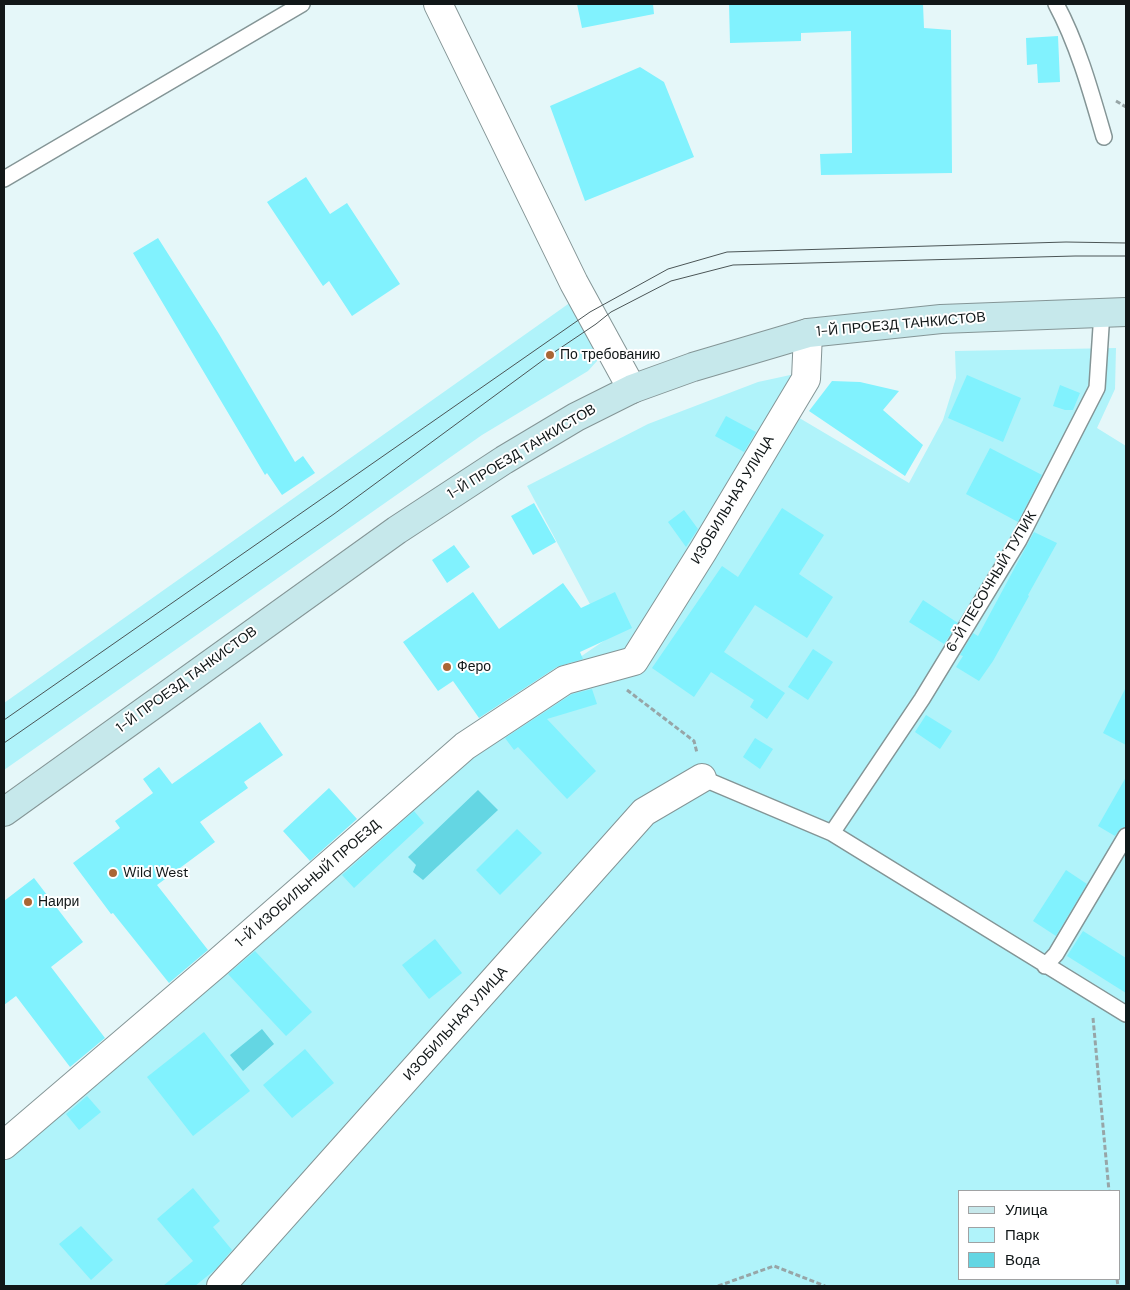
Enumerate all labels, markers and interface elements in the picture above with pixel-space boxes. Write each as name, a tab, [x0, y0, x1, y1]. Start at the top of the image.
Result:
street label: 1-Й ПРОЕЗД ТАНКИСТОВ	[816, 309, 986, 341]
place label: По требованию	[560, 347, 660, 363]
marker: По требованию	[544, 349, 556, 361]
street label: 1-Й ПРОЕЗД ТАНКИСТОВ	[445, 401, 599, 503]
street label: ИЗОБИЛЬНАЯ УЛИЦА	[688, 432, 778, 568]
street label: 6-Й ПЕСОЧНЫЙ ТУПИК	[943, 509, 1041, 655]
street label: 1-Й ПРОЕЗД ТАНКИСТОВ	[113, 623, 261, 737]
place label: Феро	[457, 659, 491, 675]
marker: Феро	[441, 661, 453, 673]
street label: 1-Й ИЗОБИЛЬНЫЙ ПРОЕЗД	[232, 817, 384, 951]
place label: Wild West	[123, 865, 189, 881]
marker: Wild West	[107, 867, 119, 879]
place label: Наири	[38, 894, 79, 910]
marker: Наири	[22, 896, 34, 908]
street label: ИЗОБИЛЬНАЯ УЛИЦА	[400, 964, 512, 1084]
legend	[958, 1190, 1120, 1280]
text: Улица	[1005, 1200, 1048, 1220]
text: Парк	[1005, 1225, 1039, 1245]
text: Вода	[1005, 1250, 1040, 1270]

